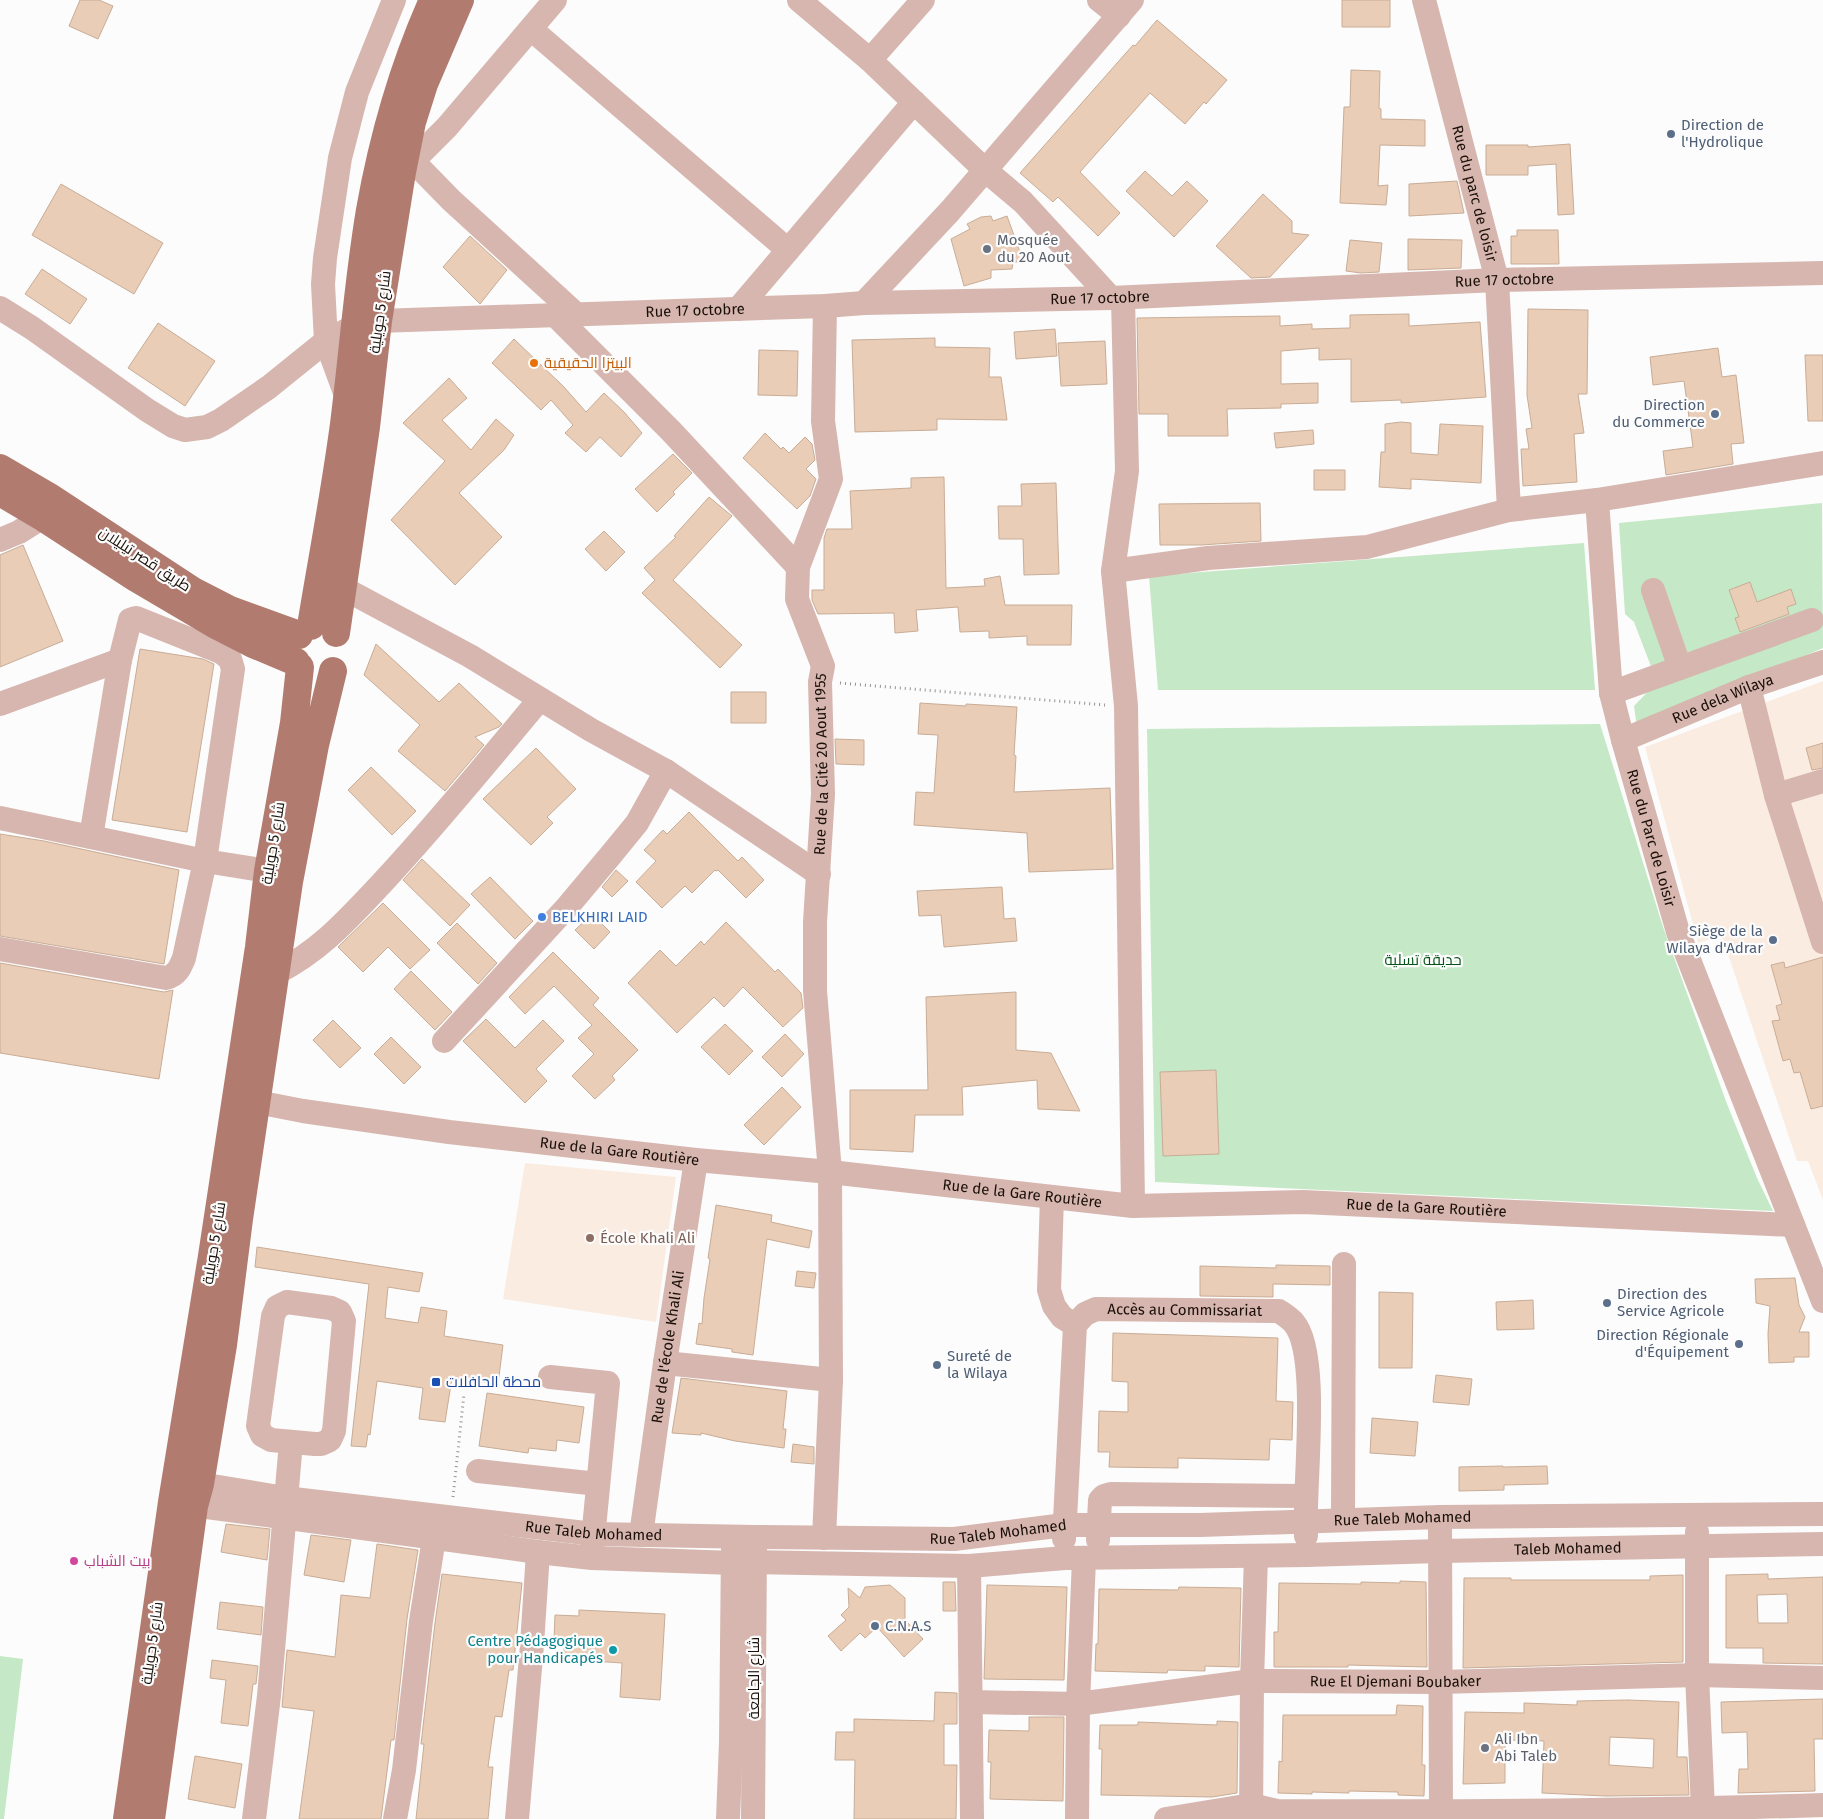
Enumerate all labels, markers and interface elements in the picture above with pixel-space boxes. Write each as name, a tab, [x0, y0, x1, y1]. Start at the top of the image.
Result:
place label: Direction de l'Hydrolique	[1681, 116, 1764, 151]
street label: Rue du parc de loisir	[1448, 123, 1501, 264]
marker: Direction de l'Hydrolique	[1665, 128, 1677, 140]
place label: Mosquée du 20 Aout	[997, 231, 1071, 266]
marker: Mosquée du 20 Aout	[981, 243, 993, 255]
street label: شارع 5 جويلية	[365, 270, 397, 355]
street label: Rue 17 octobre	[1454, 270, 1554, 291]
street label: Rue 17 octobre	[1050, 287, 1150, 308]
street label: Rue 17 octobre	[645, 300, 745, 321]
place label: البيتزا الحقيقية	[544, 354, 632, 372]
marker: البيتزا الحقيقية	[528, 357, 540, 369]
place label: Direction du Commerce	[1612, 396, 1705, 431]
marker: Direction du Commerce	[1709, 408, 1721, 420]
street label: طريق قصر تيليلان	[95, 523, 194, 596]
street label: Rue dela Wilaya	[1669, 670, 1776, 727]
street label: Rue de la Cité 20 Aout 1955	[810, 671, 832, 856]
street label: Rue du Parc de Loisir	[1623, 767, 1679, 909]
street label: شارع 5 جويلية	[258, 800, 290, 886]
place label: BELKHIRI LAID	[552, 908, 648, 926]
marker: BELKHIRI LAID	[536, 911, 548, 923]
place label: Siège de la Wilaya d'Adrar	[1666, 922, 1763, 957]
marker: Siège de la Wilaya d'Adrar	[1767, 934, 1779, 946]
park label: حديقة تسلية	[1384, 951, 1462, 969]
street label: Rue de la Gare Routière	[539, 1133, 700, 1169]
street label: Rue de la Gare Routière	[942, 1176, 1103, 1211]
street label: Rue de la Gare Routière	[1346, 1195, 1507, 1221]
street label: شارع 5 جويلية	[199, 1200, 231, 1286]
place label: École Khali Ali	[600, 1229, 695, 1247]
marker: École Khali Ali	[584, 1232, 596, 1244]
street label: Rue de l'école Khali Ali	[648, 1269, 688, 1424]
place label: Direction des Service Agricole	[1617, 1285, 1724, 1320]
marker: Direction des Service Agricole	[1601, 1297, 1613, 1309]
street label: Accès au Commissariat	[1107, 1300, 1263, 1320]
place label: Direction Régionale d'Équipement	[1596, 1326, 1730, 1361]
marker: Direction Régionale d'Équipement	[1733, 1338, 1745, 1350]
place label: Sureté de la Wilaya	[947, 1347, 1012, 1382]
marker: Sureté de la Wilaya	[931, 1359, 943, 1371]
place label: محطة الحافلات	[446, 1373, 541, 1391]
marker: محطة الحافلات	[430, 1376, 442, 1388]
street label: Rue Taleb Mohamed	[1333, 1508, 1471, 1530]
street label: Rue Taleb Mohamed	[929, 1516, 1068, 1548]
street label: Rue Taleb Mohamed	[524, 1517, 663, 1544]
street label: Taleb Mohamed	[1514, 1539, 1622, 1559]
place label: بيت الشباب	[84, 1552, 150, 1570]
marker: بيت الشباب	[68, 1555, 80, 1567]
street label: شارع 5 جويلية	[137, 1601, 169, 1686]
place label: C.N.A.S	[885, 1617, 931, 1635]
marker: C.N.A.S	[869, 1620, 881, 1632]
place label: Centre Pédagogique pour Handicapés	[467, 1632, 603, 1667]
street label: شارع الجامعة	[745, 1637, 765, 1719]
marker: Centre Pédagogique pour Handicapés	[607, 1644, 619, 1656]
street label: Rue El Djemani Boubaker	[1310, 1672, 1482, 1691]
place label: Ali Ibn Abi Taleb	[1495, 1730, 1557, 1765]
marker: Ali Ibn Abi Taleb	[1479, 1742, 1491, 1754]

